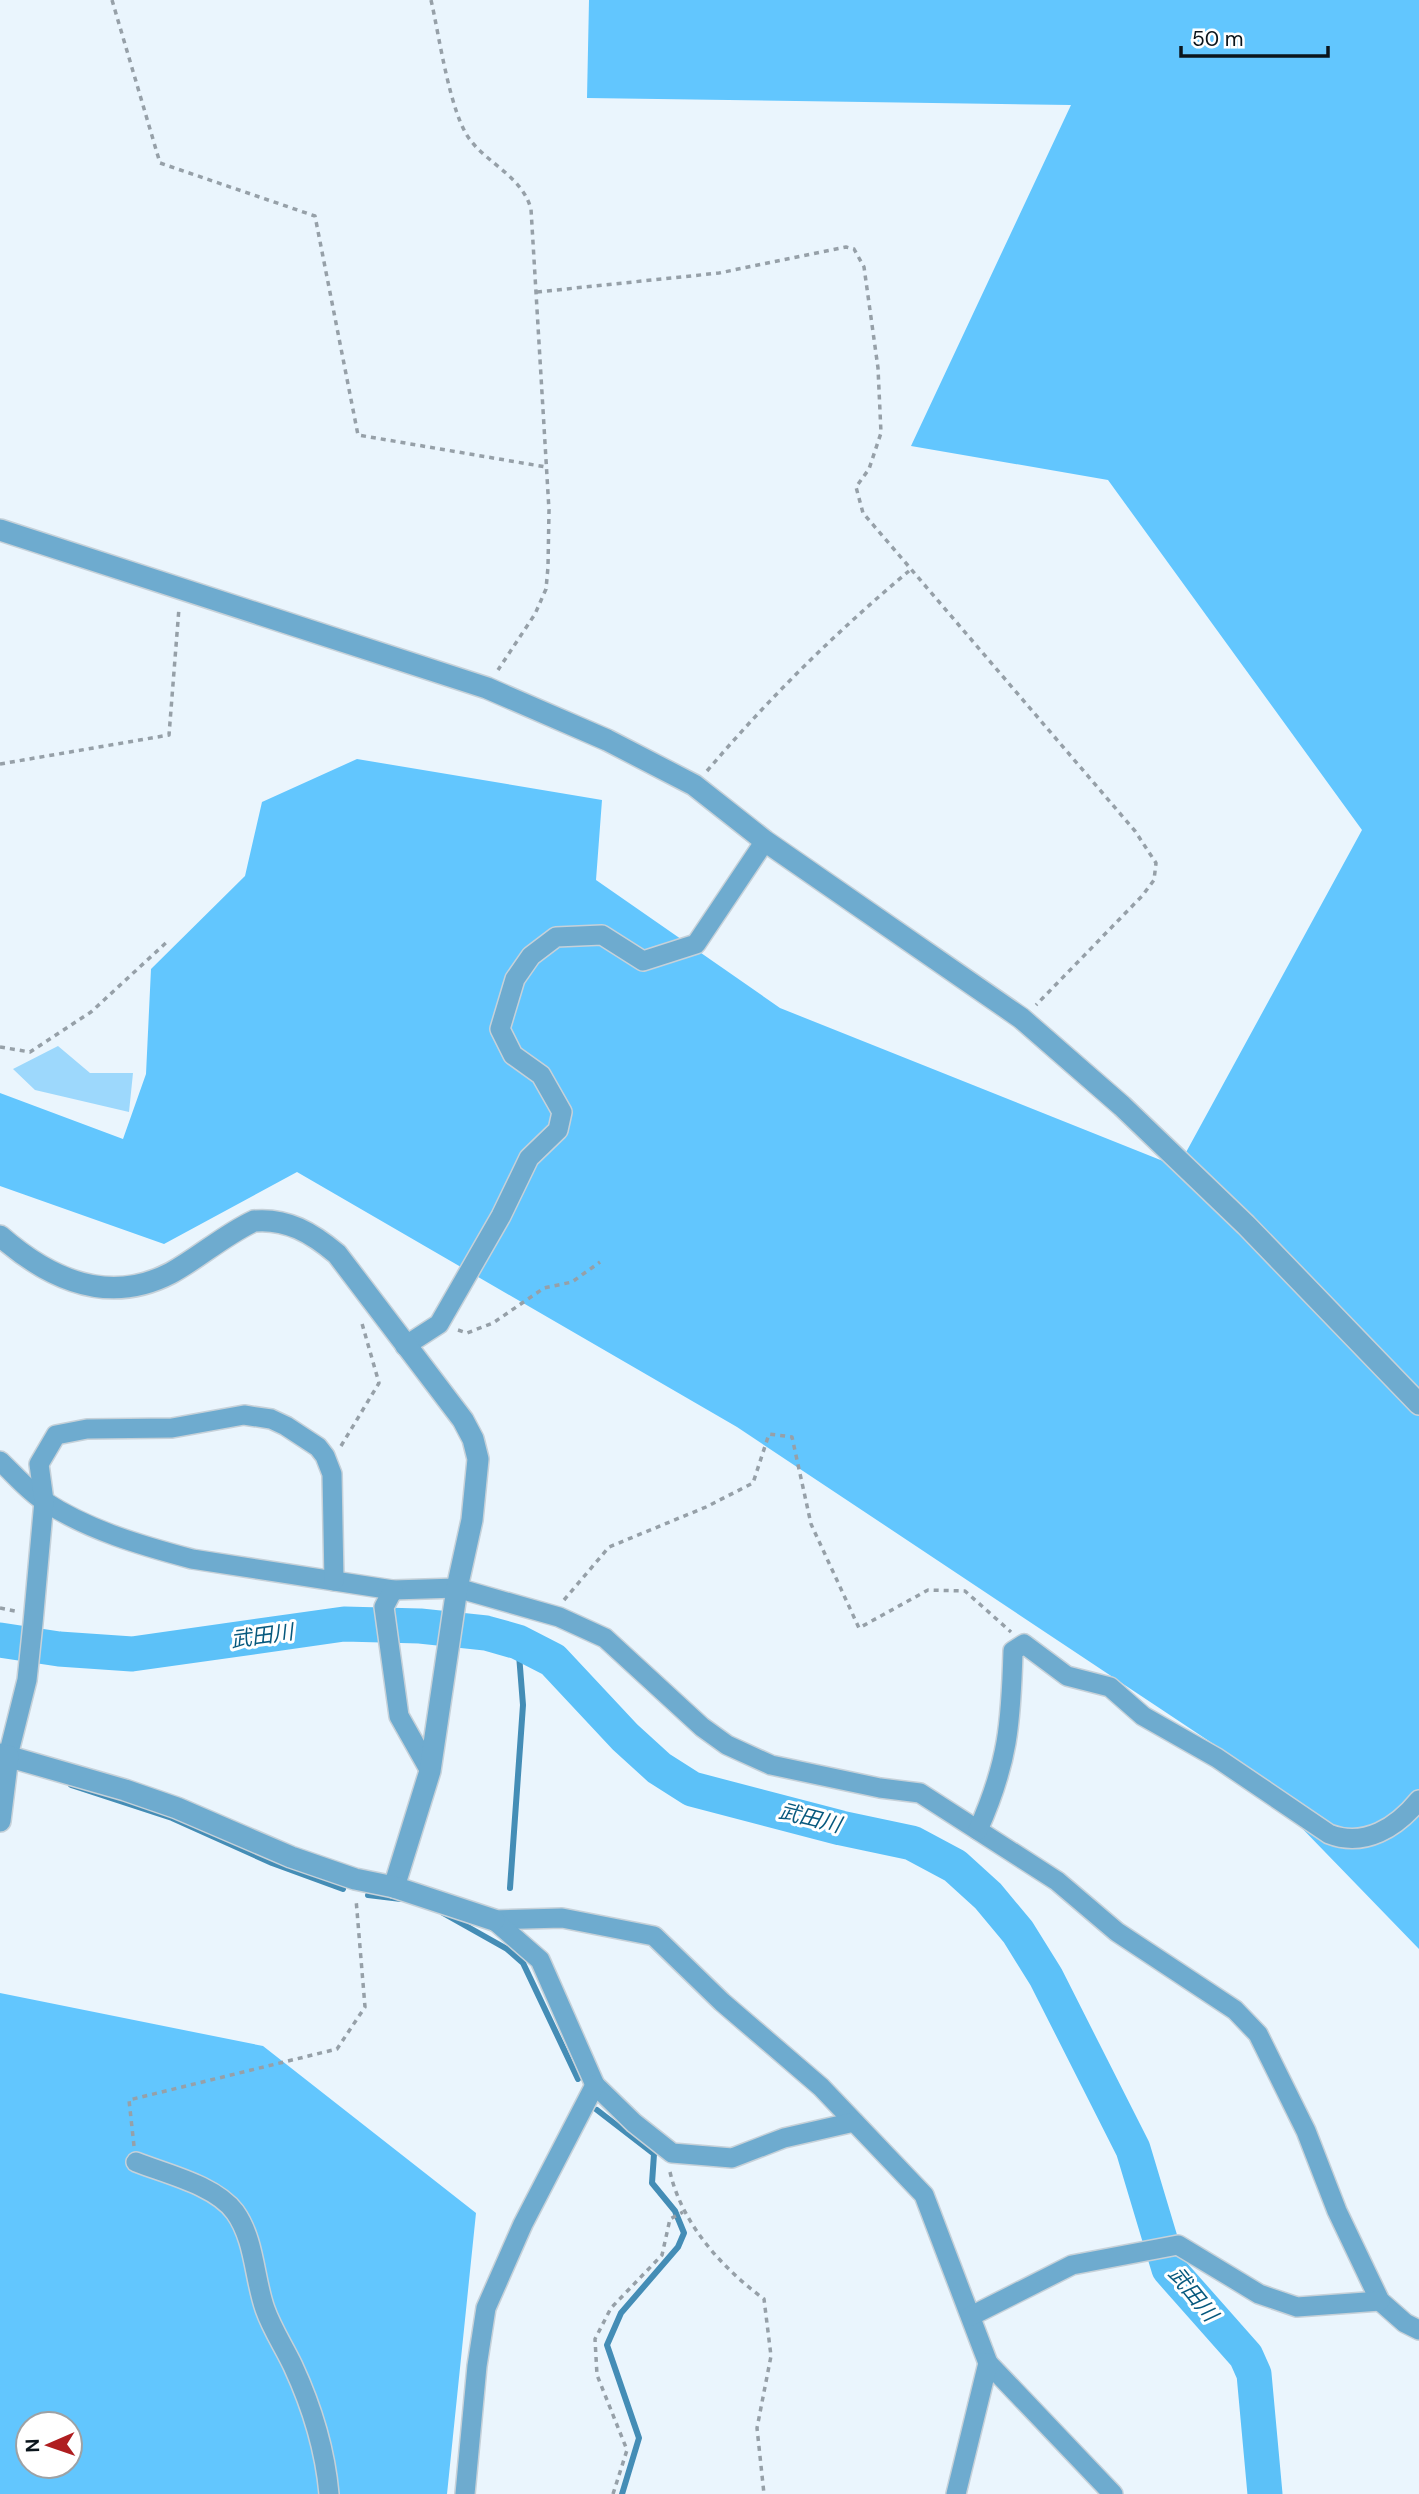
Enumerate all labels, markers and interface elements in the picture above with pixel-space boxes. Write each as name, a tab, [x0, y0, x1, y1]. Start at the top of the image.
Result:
scale bar	[1181, 14, 1328, 58]
text: 50 m	[1192, 25, 1243, 53]
water label: 武田川	[229, 1617, 297, 1654]
water label: 武田川	[776, 1797, 846, 1840]
water label: 武田川	[1162, 2261, 1225, 2329]
north arrow	[14, 2410, 84, 2480]
text: N	[20, 2438, 45, 2453]

